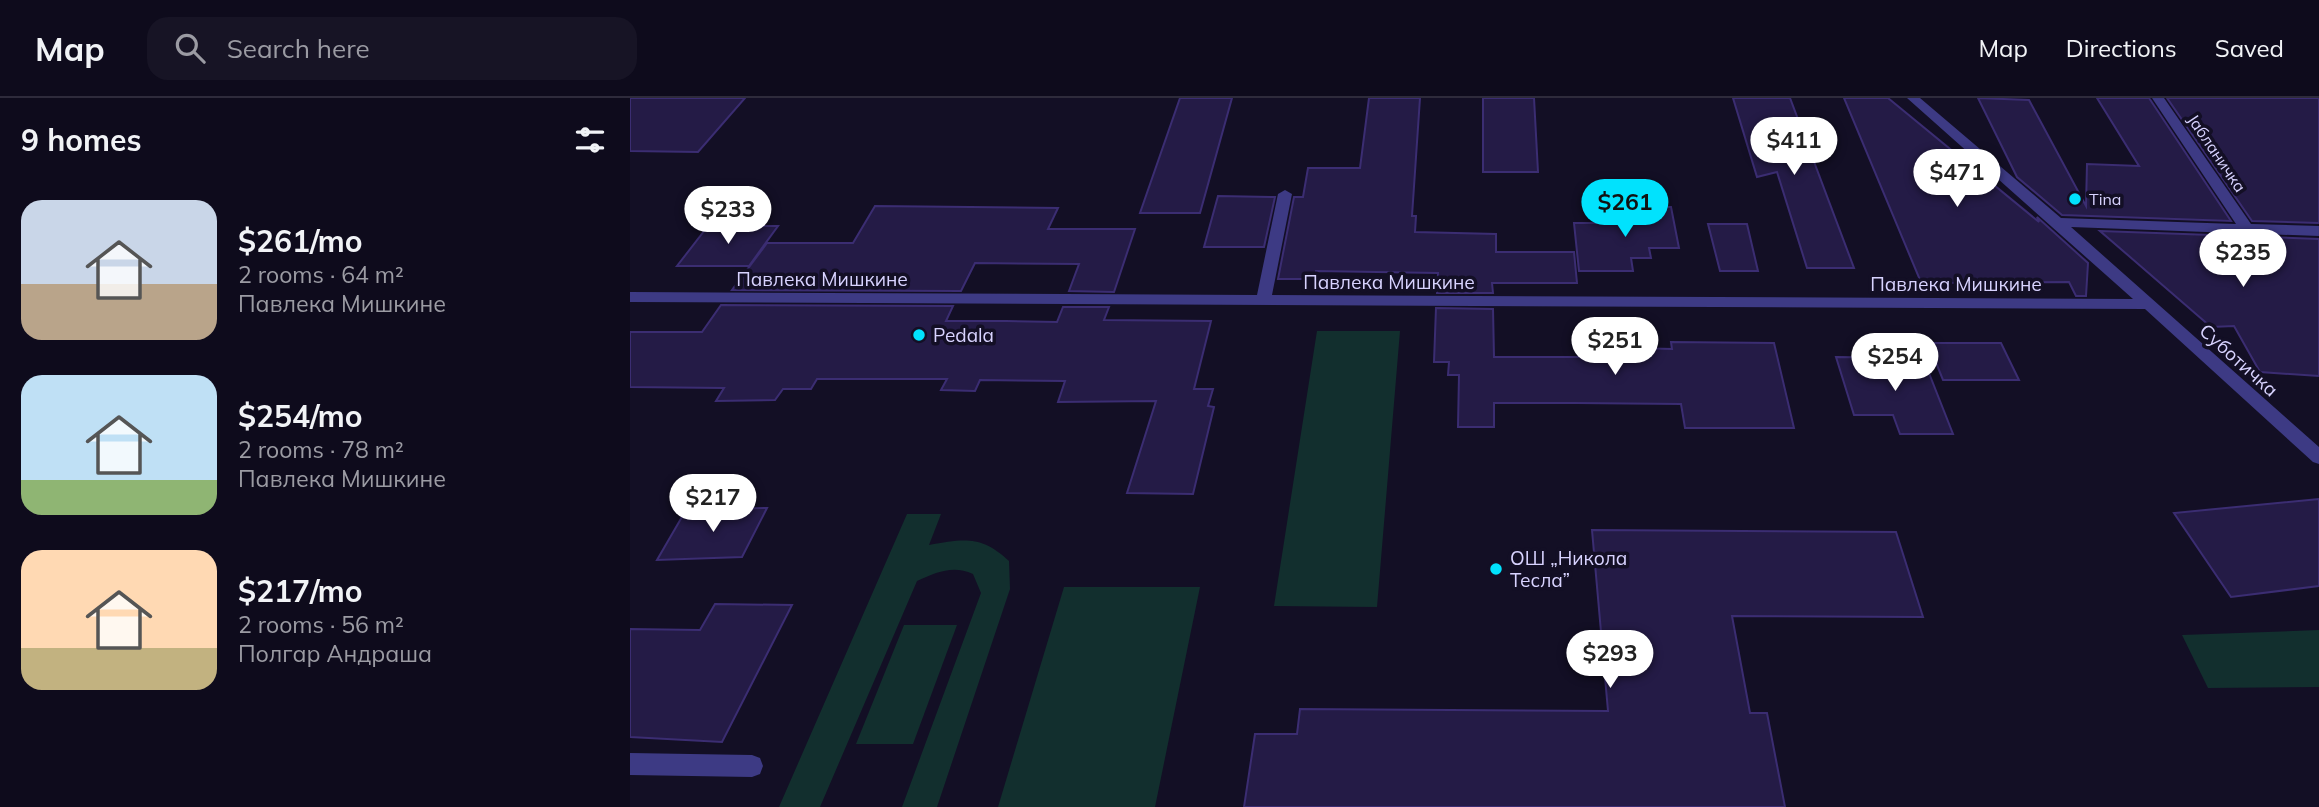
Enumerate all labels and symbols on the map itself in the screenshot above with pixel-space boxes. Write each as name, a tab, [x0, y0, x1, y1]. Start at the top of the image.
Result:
street label: Јабланичка	[2184, 110, 2250, 196]
pin: $411	[1753, 118, 1835, 177]
pin: $471	[1916, 150, 1998, 209]
pin: $261	[1584, 180, 1666, 239]
pin: $233	[687, 186, 769, 246]
place label: Tina	[2089, 189, 2121, 209]
marker: Tina	[2067, 191, 2083, 207]
pin: $235	[2202, 230, 2284, 289]
street label: Павлека Мишкине	[736, 267, 908, 291]
street label: Павлека Мишкине	[1303, 270, 1475, 294]
street label: Павлека Мишкине	[1870, 272, 2042, 296]
pin: $251	[1574, 317, 1656, 377]
street label: Суботичка	[2195, 318, 2283, 402]
place label: Pedala	[933, 323, 994, 347]
marker: Pedala	[911, 327, 927, 343]
pin: $254	[1854, 334, 1936, 393]
pin: $217	[672, 474, 754, 534]
place label: ОШ „Никола Тесла”	[1510, 546, 1627, 592]
marker: ОШ „Никола Тесла”	[1488, 561, 1504, 577]
pin: $293	[1569, 630, 1651, 690]

